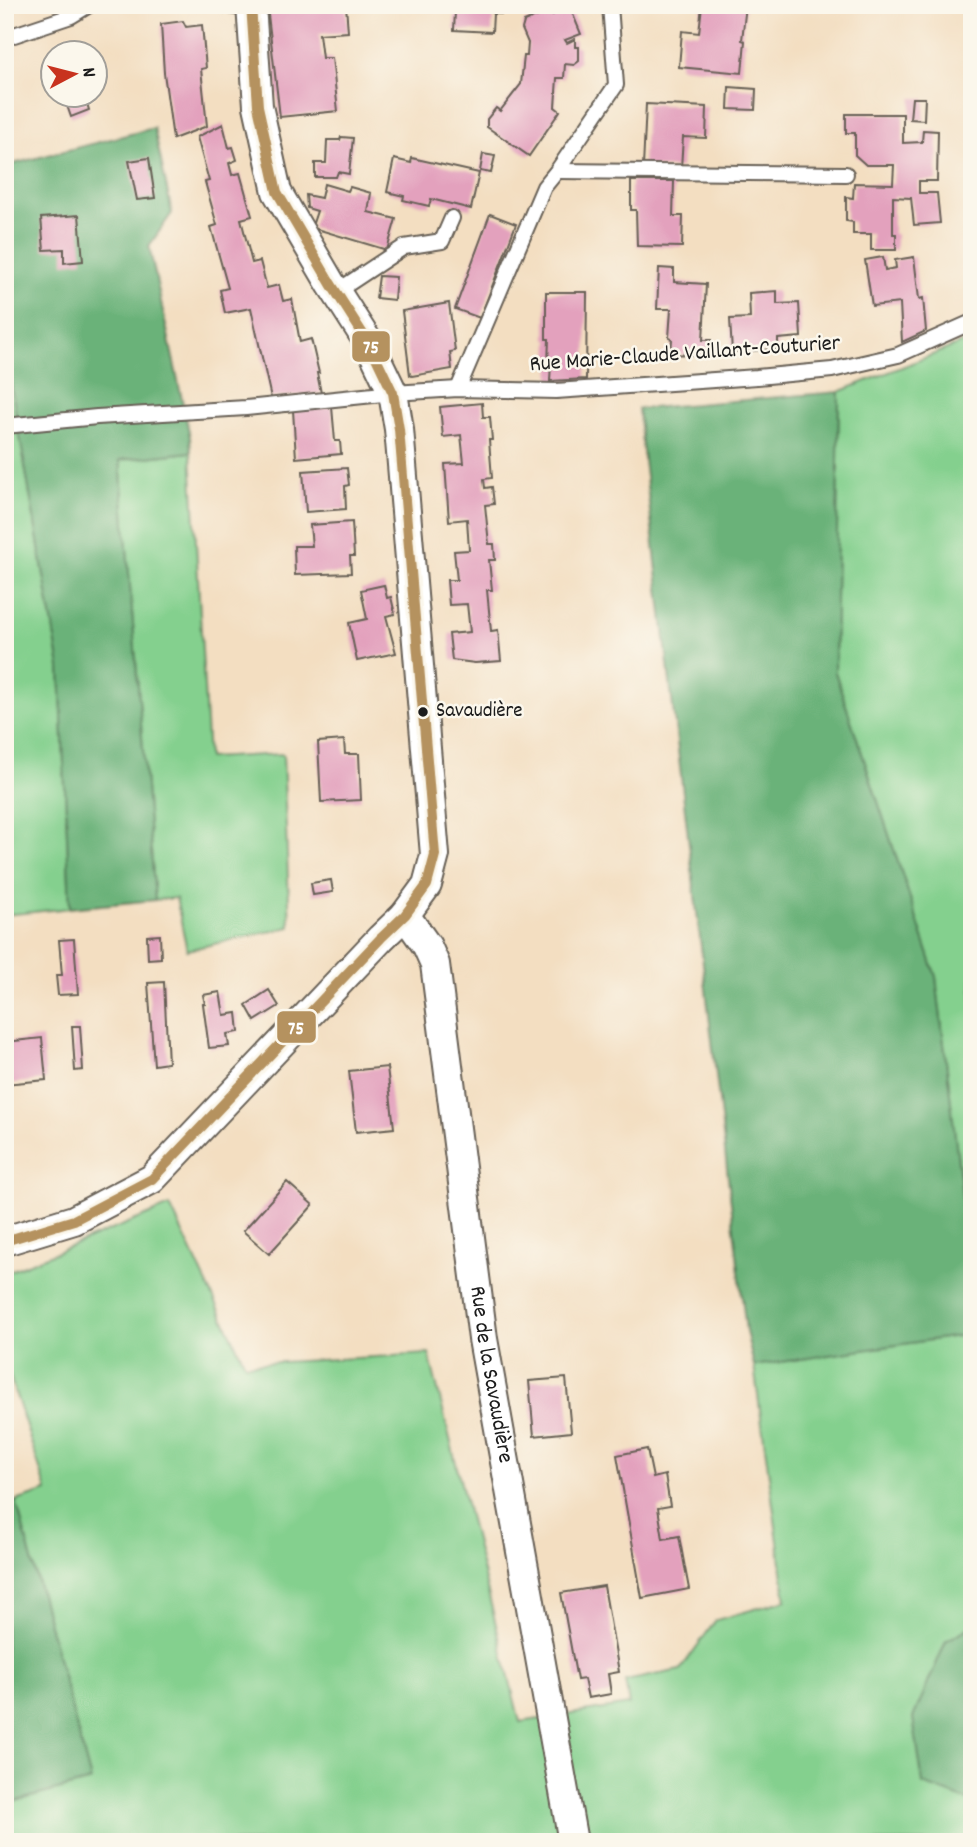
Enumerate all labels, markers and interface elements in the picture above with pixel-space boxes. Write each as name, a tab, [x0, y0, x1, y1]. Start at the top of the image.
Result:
north arrow	[38, 38, 108, 108]
text: N	[73, 66, 101, 79]
street label: Rue Marie-Claude Vaillant-Couturier	[529, 328, 842, 382]
line badge: 75	[351, 330, 391, 363]
text: 75	[363, 336, 379, 363]
place label: Savaudière	[436, 697, 523, 727]
marker: Savaudière	[416, 705, 430, 719]
line badge: 75	[276, 1010, 317, 1044]
text: 75	[288, 1017, 304, 1044]
street label: Rue de la Savaudière	[460, 1284, 521, 1466]

